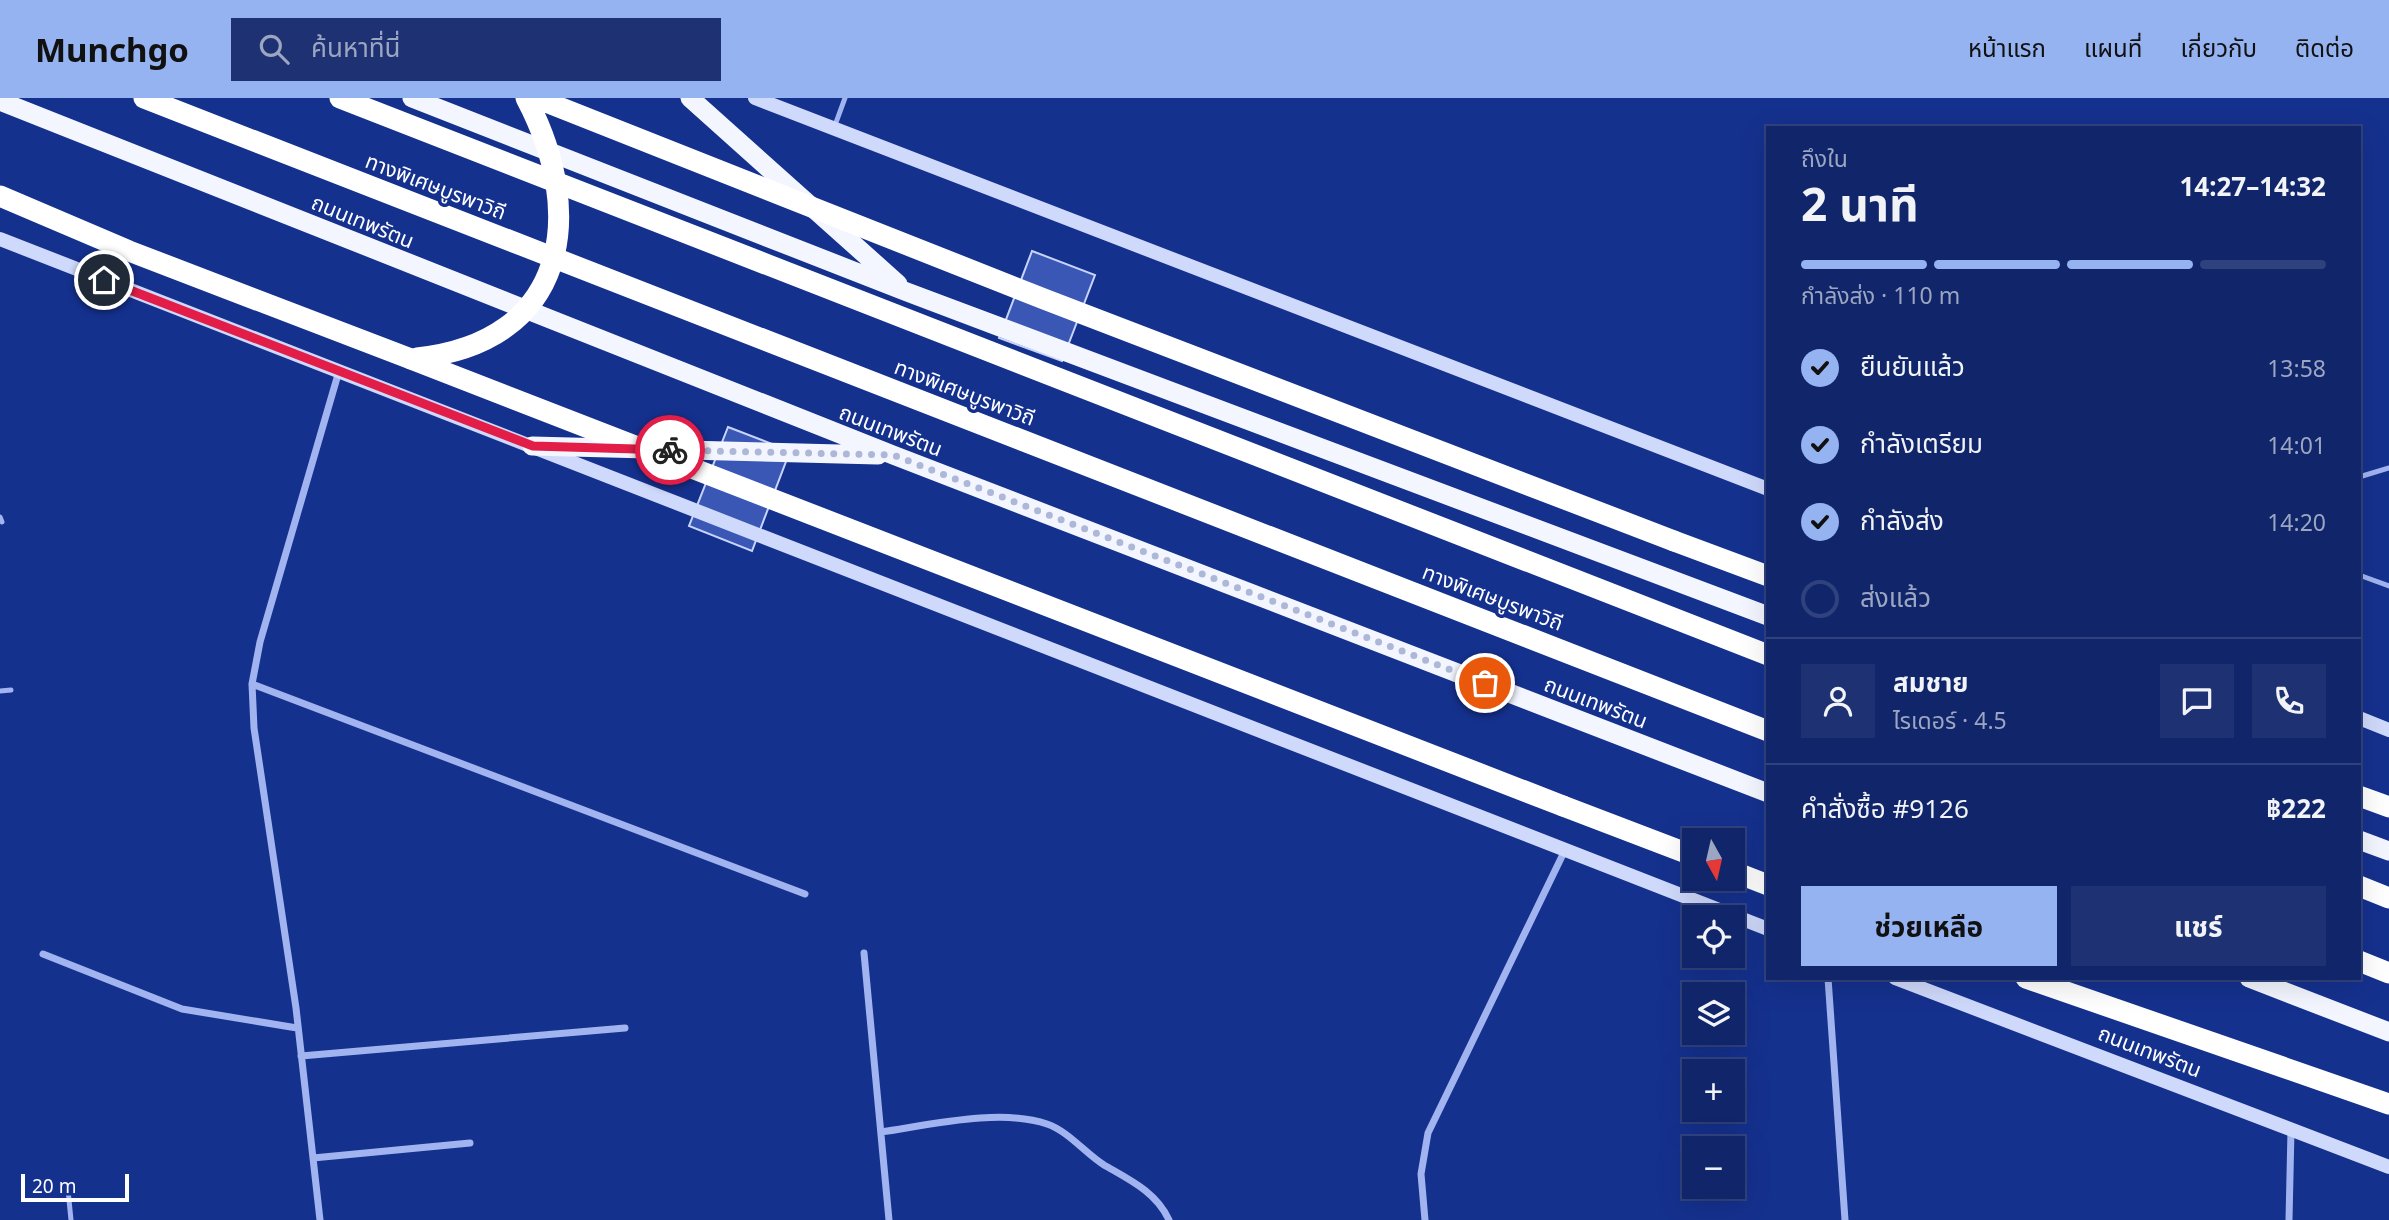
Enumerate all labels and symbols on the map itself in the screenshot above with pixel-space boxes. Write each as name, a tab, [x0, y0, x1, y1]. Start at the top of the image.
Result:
street label: ทางพิเศษบูรพาวิถี	[362, 146, 510, 226]
street label: ถนนเทพรัตน	[307, 188, 419, 254]
pin	[74, 250, 134, 310]
street label: ทางพิเศษบูรพาวิถี	[891, 352, 1039, 432]
street label: ถนนเทพรัตน	[835, 397, 947, 463]
courier	[635, 415, 705, 485]
street label: ทางพิเศษบูรพาวิถี	[1419, 557, 1567, 637]
pin	[1455, 653, 1515, 713]
street label: ถนนเทพรัตน	[1540, 669, 1652, 735]
north arrow	[1682, 828, 1745, 891]
street label: ถนนเทพรัตน	[2094, 1018, 2206, 1084]
scale bar	[21, 1171, 130, 1203]

